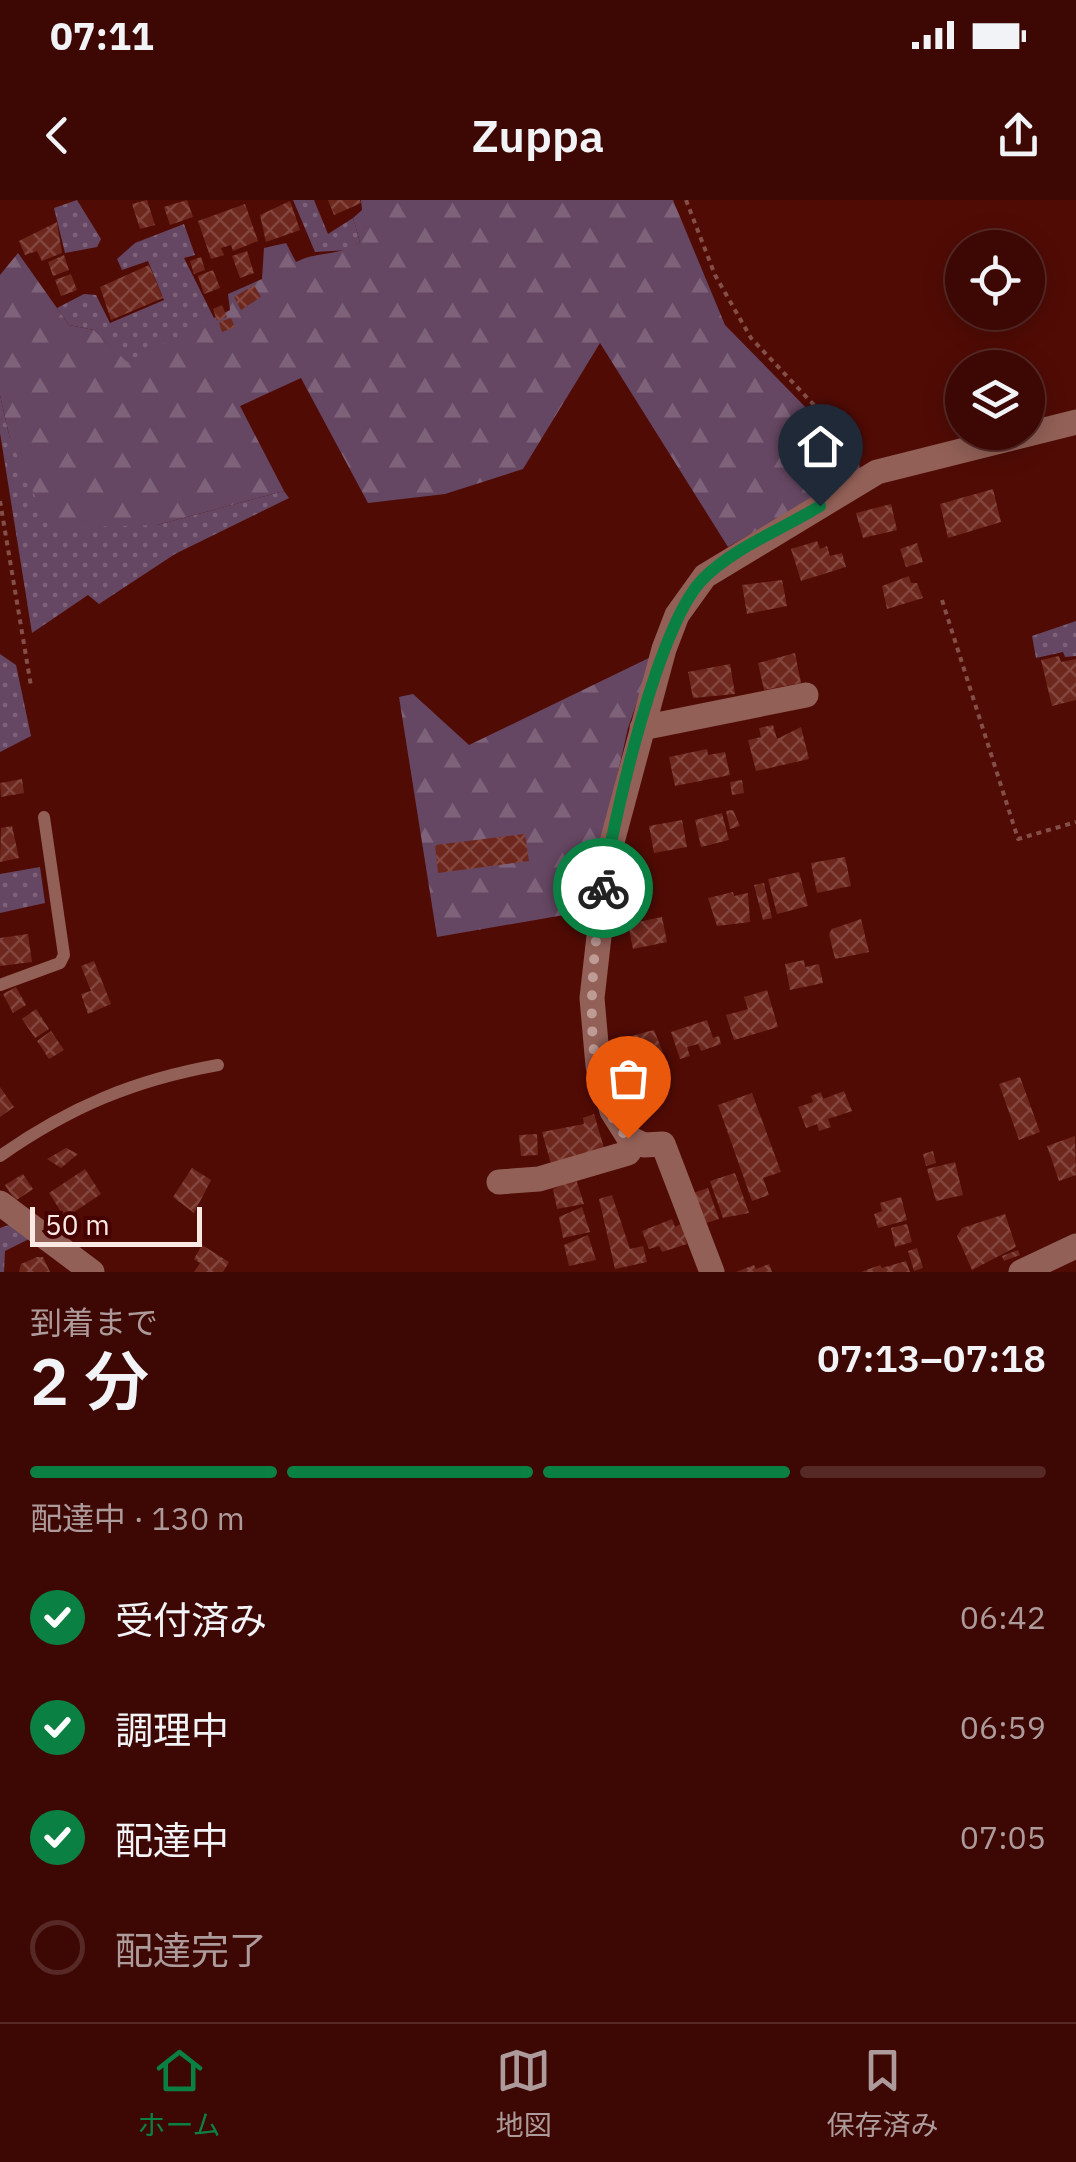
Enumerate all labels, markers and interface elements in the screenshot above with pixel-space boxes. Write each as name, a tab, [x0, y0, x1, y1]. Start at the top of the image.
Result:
text: 07:11	[50, 11, 154, 60]
text: Zuppa	[472, 106, 604, 164]
icon: back	[30, 108, 85, 163]
icon: share	[991, 108, 1046, 163]
map controls	[945, 230, 1045, 450]
button: locate	[945, 230, 1045, 330]
button: layers	[945, 350, 1045, 450]
pin	[778, 404, 863, 507]
icon: home	[793, 419, 848, 474]
courier	[553, 838, 653, 938]
icon: bike	[576, 861, 631, 916]
pin	[586, 1036, 671, 1139]
icon: bag	[601, 1051, 656, 1106]
scale bar	[30, 1202, 202, 1246]
text: 50 m	[45, 1206, 110, 1243]
text: 到着まで	[30, 1301, 158, 1343]
text: 07:13–07:18	[817, 1333, 1046, 1382]
text: 2 分	[30, 1338, 149, 1423]
text: 配達中 · 130 m	[30, 1497, 245, 1539]
icon: check	[30, 1590, 85, 1645]
text: 受付済み	[115, 1595, 267, 1644]
text: 06:42	[960, 1596, 1046, 1638]
icon: check	[30, 1700, 85, 1755]
text: 調理中	[115, 1705, 229, 1754]
text: 06:59	[960, 1706, 1046, 1748]
icon: check	[30, 1810, 85, 1865]
text: 配達中	[115, 1815, 229, 1864]
text: 07:05	[960, 1816, 1046, 1858]
text: 配達完了	[115, 1925, 267, 1974]
tab: ホーム	[137, 2043, 221, 2143]
tab: 地図	[496, 2043, 552, 2143]
tab: 保存済み	[826, 2043, 939, 2143]

